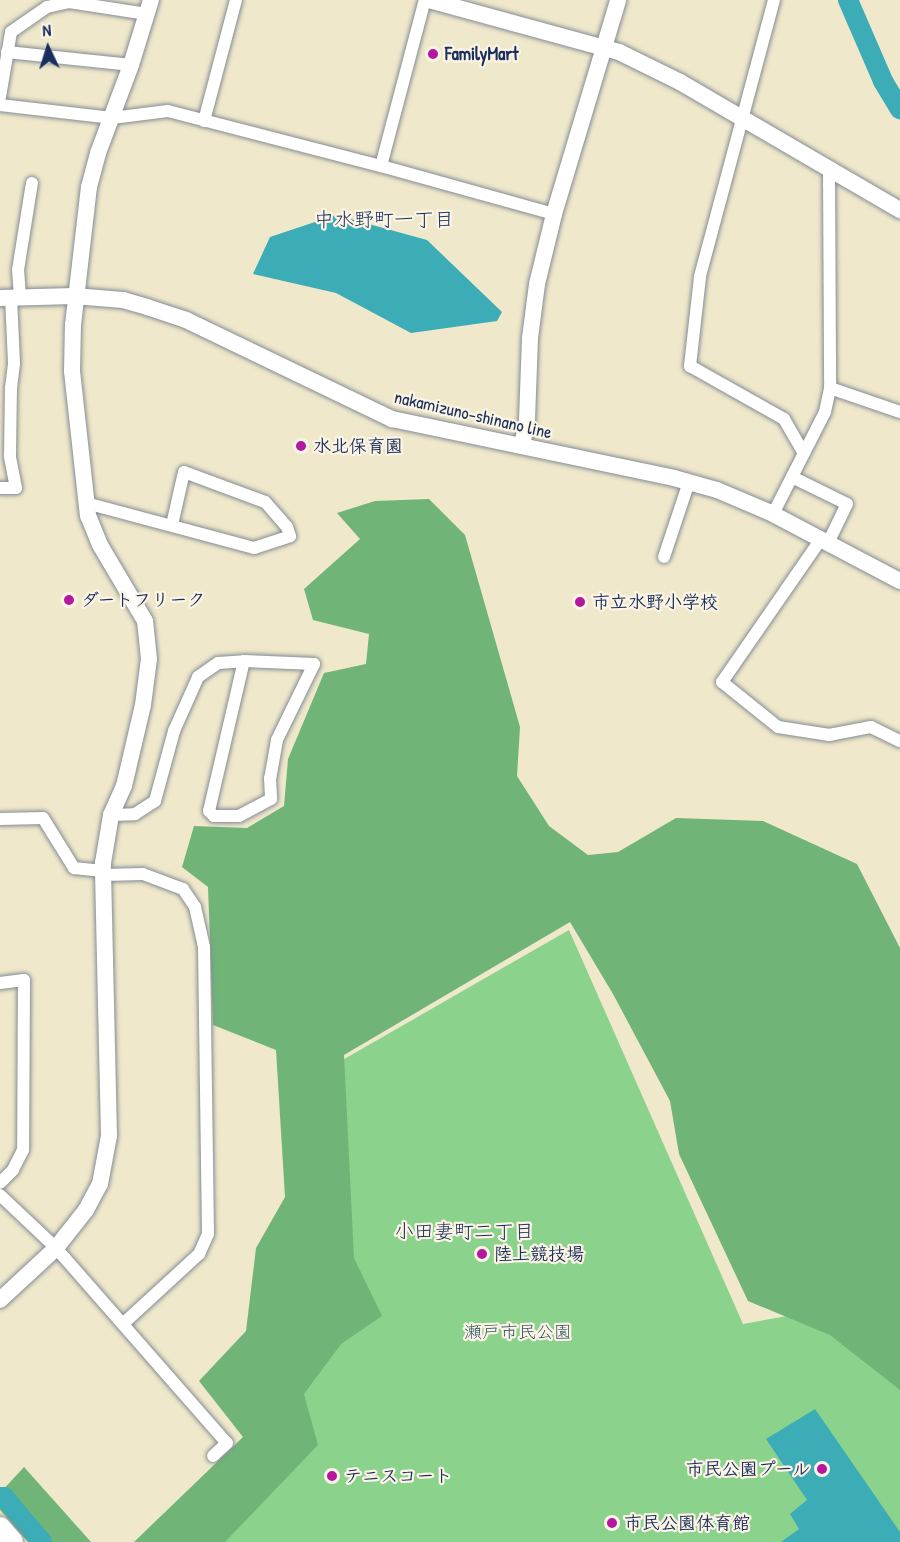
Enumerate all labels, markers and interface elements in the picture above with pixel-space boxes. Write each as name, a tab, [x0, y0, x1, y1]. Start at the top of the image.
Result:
north arrow	[18, 18, 78, 78]
text: N	[42, 19, 52, 41]
place label: FamilyMart	[445, 43, 518, 65]
marker: FamilyMart	[426, 47, 440, 61]
district label: 中水野町一丁目	[314, 206, 454, 230]
street label: nakamizuno-shinano line	[392, 386, 554, 444]
place label: 水北保育園	[313, 435, 403, 457]
marker: 水北保育園	[294, 439, 308, 453]
place label: ダートフリーク	[81, 589, 205, 611]
place label: 市立水野小学校	[592, 591, 718, 613]
marker: ダートフリーク	[62, 593, 76, 607]
marker: 市立水野小学校	[573, 595, 587, 609]
district label: 小田妻町二丁目	[394, 1218, 534, 1242]
place label: 陸上競技場	[494, 1243, 584, 1265]
marker: 陸上競技場	[475, 1247, 489, 1261]
park label: 瀬戸市民公園	[464, 1321, 572, 1343]
place label: 市民公園プール	[685, 1458, 810, 1480]
marker: 市民公園プール	[815, 1462, 829, 1476]
place label: テニスコート	[344, 1465, 452, 1487]
marker: テニスコート	[325, 1469, 339, 1483]
place label: 市民公園体育館	[624, 1512, 750, 1534]
marker: 市民公園体育館	[605, 1516, 619, 1530]

